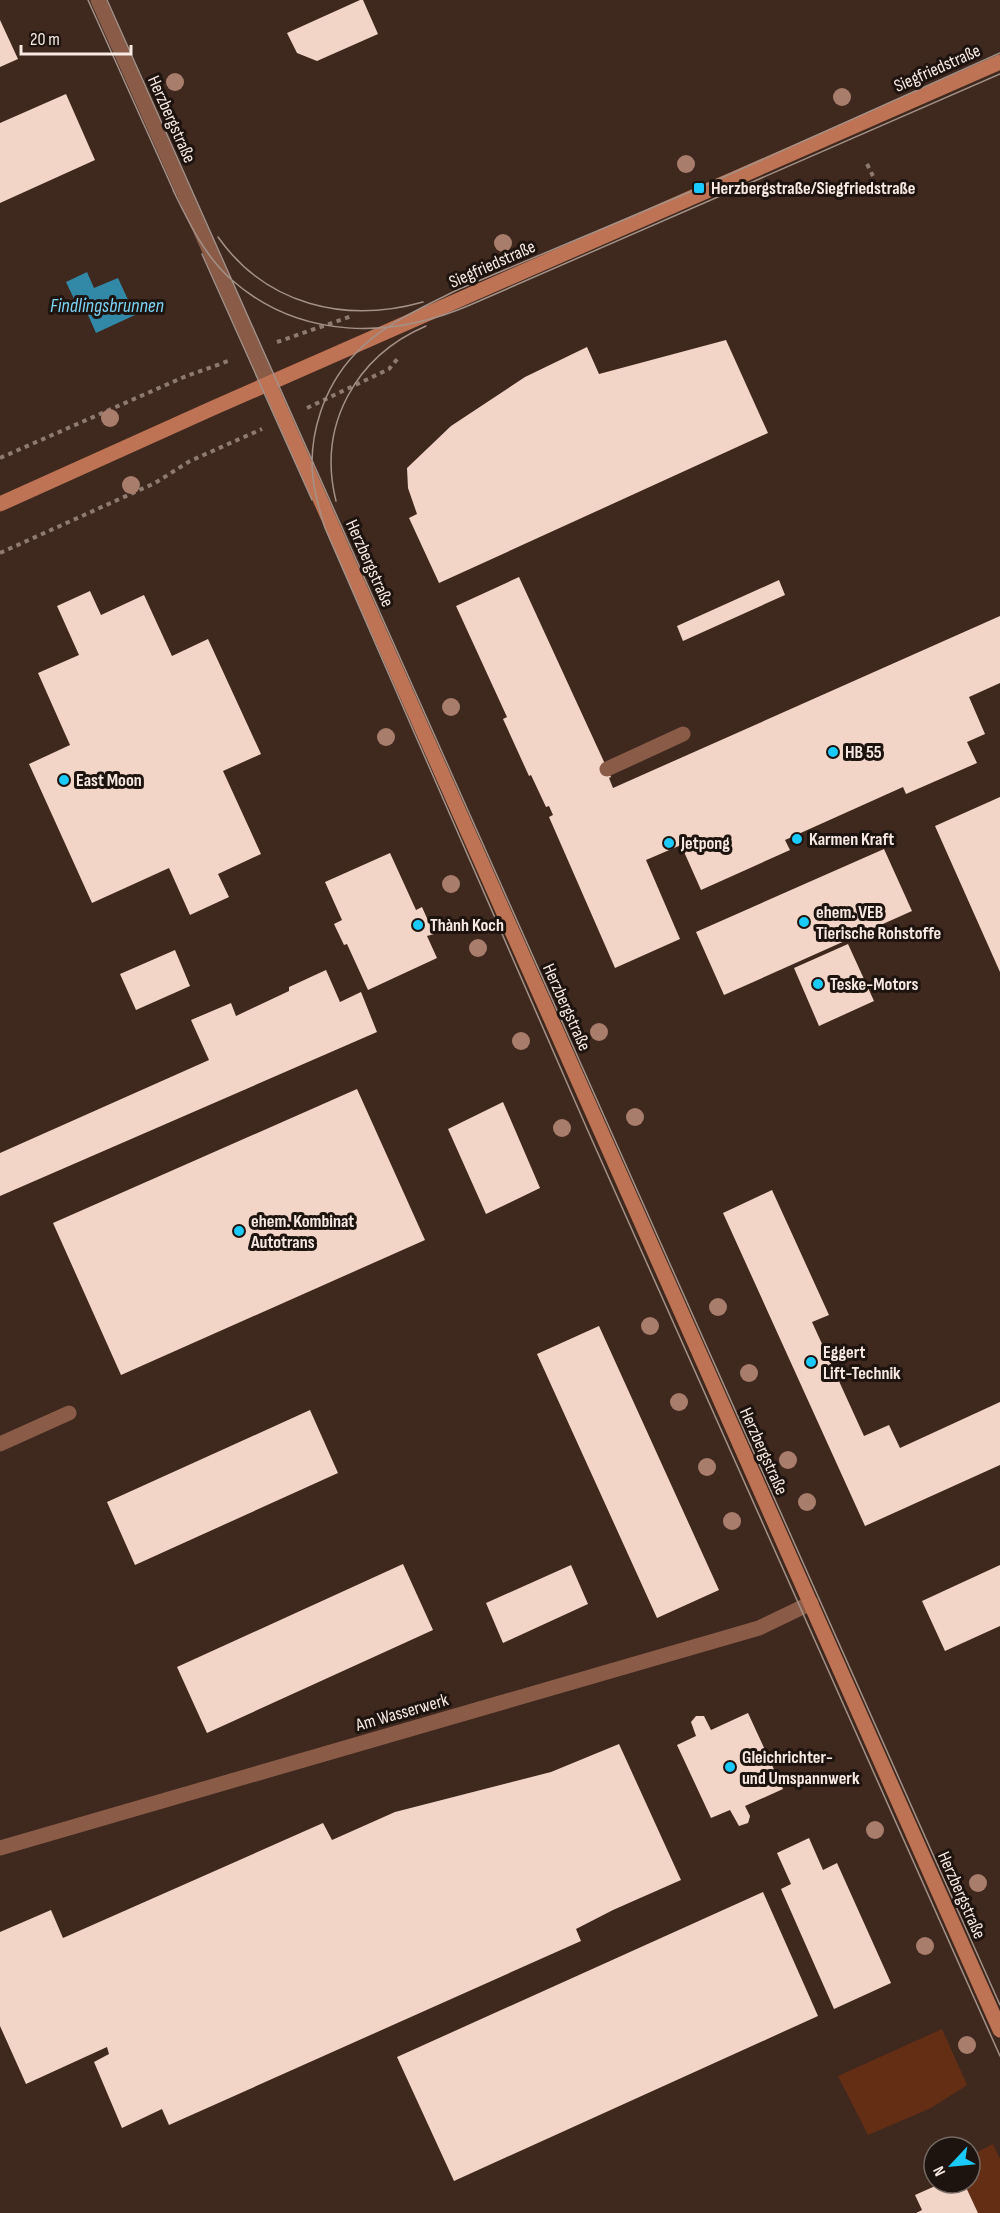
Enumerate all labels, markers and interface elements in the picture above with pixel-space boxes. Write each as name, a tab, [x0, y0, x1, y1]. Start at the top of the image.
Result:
scale bar	[21, 18, 130, 56]
text: 20 m	[30, 29, 60, 50]
street label: Siegfriedstraße	[891, 40, 984, 97]
street label: Herzbergstraße	[143, 72, 200, 166]
place label: Herzbergstraße/Siegfriedstraße	[711, 178, 915, 199]
marker: Herzbergstraße/Siegfriedstraße	[692, 181, 706, 195]
street label: Siegfriedstraße	[446, 236, 539, 293]
water label: Findlingsbrunnen	[50, 294, 164, 318]
street label: Herzbergstraße	[341, 516, 398, 610]
place label: HB 55	[845, 742, 882, 763]
marker: HB 55	[826, 745, 840, 759]
place label: East Moon	[76, 770, 142, 791]
marker: East Moon	[57, 773, 71, 787]
place label: Karmen Kraft	[809, 829, 894, 850]
marker: Karmen Kraft	[790, 832, 804, 846]
place label: Jetpong	[680, 833, 730, 854]
marker: Jetpong	[662, 836, 676, 850]
place label: ehem. VEB Tierische Rohstoffe	[816, 902, 941, 944]
place label: Thành Koch	[430, 915, 504, 936]
marker: ehem. VEB Tierische Rohstoffe	[797, 915, 811, 929]
marker: Thành Koch	[411, 918, 425, 932]
street label: Herzbergstraße	[538, 960, 595, 1054]
place label: Teske-Motors	[830, 974, 919, 995]
marker: Teske-Motors	[811, 977, 825, 991]
place label: ehem. Kombinat Autotrans	[250, 1211, 354, 1253]
marker: ehem. Kombinat Autotrans	[232, 1224, 246, 1238]
place label: Eggert Lift-Technik	[823, 1342, 901, 1384]
marker: Eggert Lift-Technik	[804, 1355, 818, 1369]
street label: Herzbergstraße	[735, 1404, 792, 1498]
street label: Am Wasserwerk	[352, 1689, 451, 1736]
place label: Gleichrichter- und Umspannwerk	[742, 1747, 860, 1789]
marker: Gleichrichter- und Umspannwerk	[723, 1760, 737, 1774]
street label: Herzbergstraße	[933, 1848, 990, 1942]
north arrow	[922, 2135, 982, 2195]
text: N	[929, 2163, 950, 2179]

